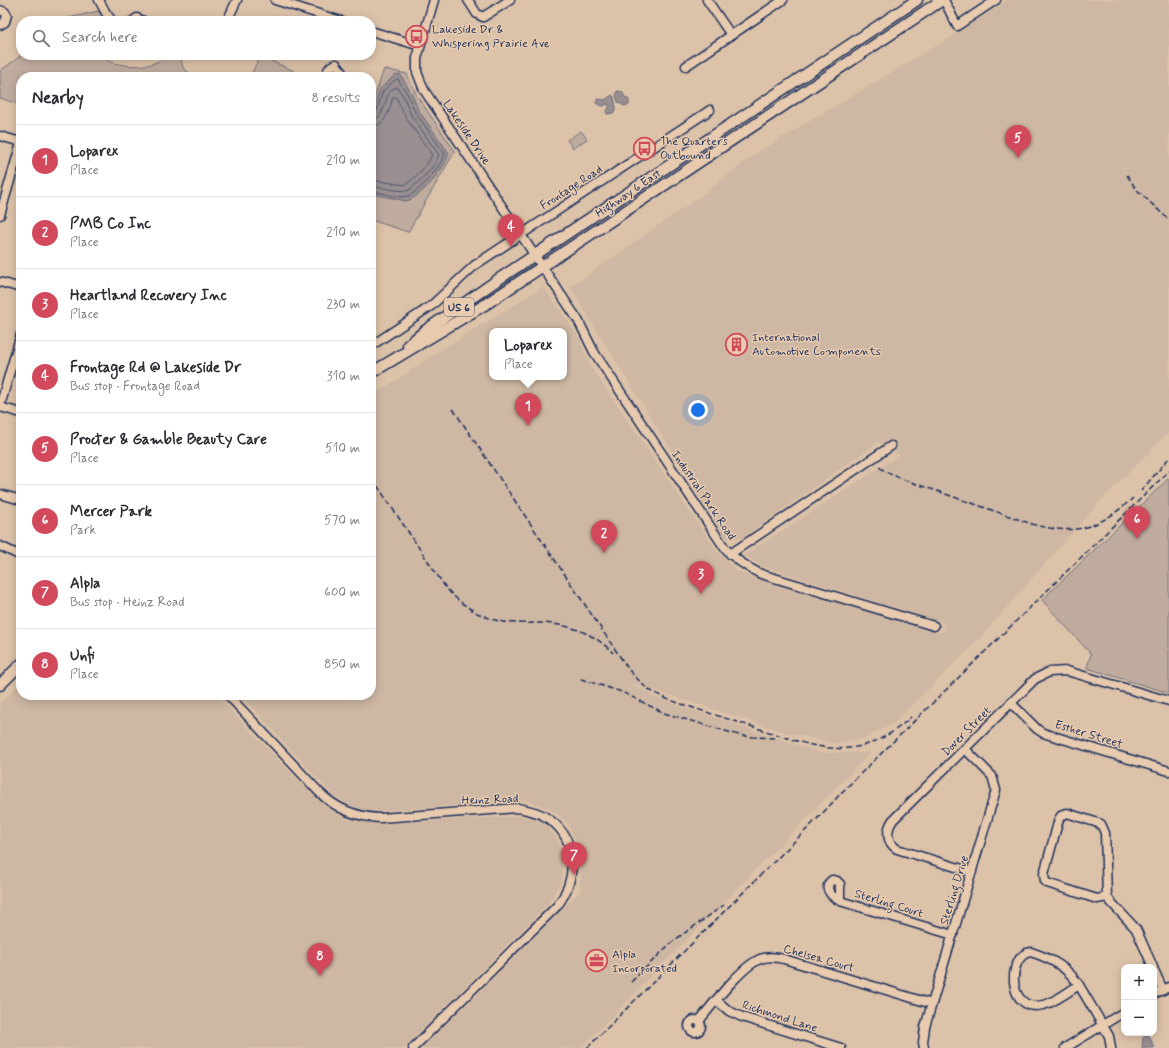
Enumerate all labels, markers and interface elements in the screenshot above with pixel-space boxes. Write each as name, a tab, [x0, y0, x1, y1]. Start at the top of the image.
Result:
search box	[16, 16, 376, 60]
place label: Lakeside Dr & Whispering Prairie Ave	[432, 22, 550, 52]
bus stop icon: Lakeside Dr & Whispering Prairie Ave	[404, 23, 430, 49]
icon: search	[30, 27, 52, 49]
text: Search here	[62, 28, 138, 48]
text: Nearby	[32, 87, 84, 109]
text: 8 results	[312, 90, 360, 107]
street label: Lakeside Drive	[439, 97, 494, 168]
pin: 5	[1005, 125, 1031, 158]
place label: The Quarters Outbound	[660, 134, 729, 164]
bus stop icon: The Quarters Outbound	[631, 135, 657, 161]
text: Loparex	[70, 142, 118, 162]
text: 1	[42, 152, 48, 169]
text: 210 m	[326, 152, 360, 169]
text: Place	[70, 162, 99, 179]
street label: Frontage Road	[537, 162, 606, 214]
street label: Highway 6 East	[593, 166, 666, 222]
text: PMB Co Inc	[70, 214, 151, 234]
pin: 4	[498, 214, 524, 247]
text: 2	[42, 224, 48, 241]
text: 210 m	[326, 224, 360, 241]
text: Place	[70, 234, 99, 251]
text: Heartland Recovery Inc	[70, 286, 227, 306]
text: 3	[42, 296, 48, 313]
text: 230 m	[326, 296, 360, 313]
road number: US 6	[444, 298, 474, 316]
text: Place	[70, 306, 99, 323]
popup	[489, 328, 567, 380]
place label: International Automotive Components	[752, 330, 881, 360]
building icon: International Automotive Components	[724, 331, 750, 357]
text: Loparex	[504, 336, 552, 356]
text: Place	[504, 356, 533, 373]
text: Frontage Rd @ Lakeside Dr	[70, 358, 241, 378]
text: 4	[41, 368, 49, 385]
text: 310 m	[327, 368, 360, 385]
text: Bus stop · Frontage Road	[70, 378, 200, 395]
pin: 1	[515, 393, 541, 426]
your location	[688, 400, 708, 420]
text: Procter & Gamble Beauty Care	[70, 430, 267, 450]
text: 5	[41, 440, 49, 457]
text: 510 m	[325, 440, 360, 457]
street label: Industrial Park Road	[667, 447, 739, 544]
text: Place	[70, 450, 99, 467]
text: Mercer Park	[70, 502, 152, 522]
pin: 6	[1124, 506, 1150, 539]
text: 6	[42, 512, 48, 529]
text: 570 m	[324, 512, 360, 529]
pin: 2	[591, 520, 617, 553]
text: Park	[70, 522, 96, 539]
pin: 3	[688, 561, 714, 594]
text: Alpla	[70, 574, 100, 594]
text: 7	[41, 584, 49, 601]
text: 600 m	[324, 584, 360, 601]
text: Bus stop · Heinz Road	[70, 594, 184, 611]
text: Unfi	[70, 646, 95, 666]
text: 8	[41, 656, 49, 673]
text: 850 m	[324, 656, 360, 673]
text: Place	[70, 666, 99, 683]
street label: Dover Street	[938, 703, 995, 760]
street label: Esther Street	[1053, 717, 1125, 753]
street label: Heinz Road	[461, 791, 519, 809]
pin: 7	[561, 842, 587, 875]
street label: Sterling Drive	[937, 854, 974, 927]
street label: Sterling Court	[852, 886, 925, 923]
street label: Chelsea Court	[781, 941, 856, 977]
pin: 8	[307, 943, 333, 976]
place label: Alpla Incorporated	[612, 947, 677, 977]
office icon: Alpla Incorporated	[584, 948, 610, 974]
map controls	[1121, 964, 1157, 1036]
button: +	[1121, 964, 1157, 1000]
street label: Richmond Lane	[740, 997, 819, 1037]
button: −	[1121, 1000, 1157, 1036]

